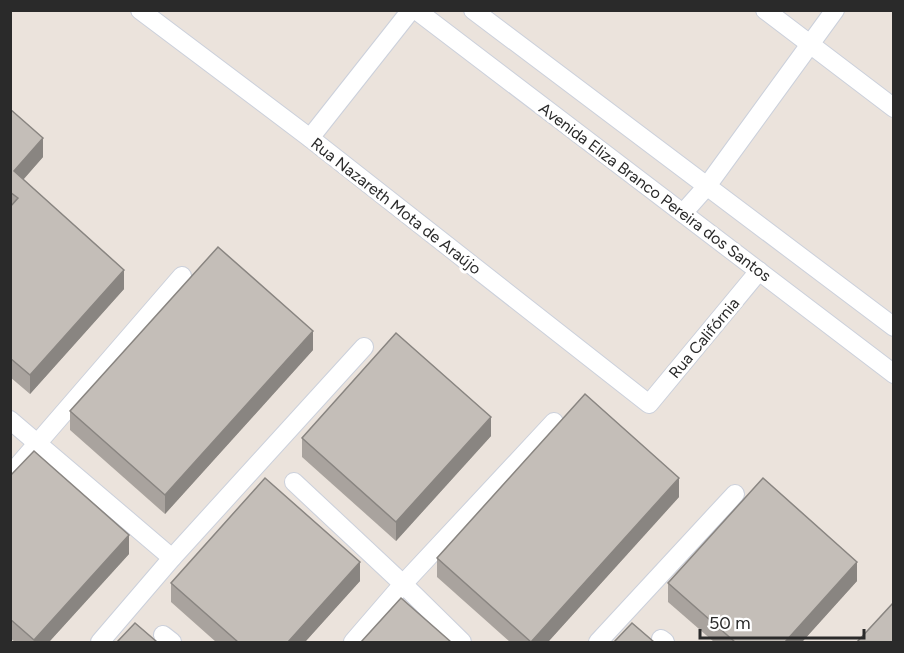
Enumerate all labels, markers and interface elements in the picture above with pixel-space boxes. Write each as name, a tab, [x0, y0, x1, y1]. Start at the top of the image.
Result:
street label: Avenida Eliza Branco Pereira dos Santos	[535, 99, 775, 285]
street label: Rua Nazareth Mota de Araújo	[307, 134, 485, 278]
street label: Rua Califórnia	[665, 294, 743, 382]
scale bar	[700, 602, 864, 640]
text: 50 m	[709, 612, 751, 634]

